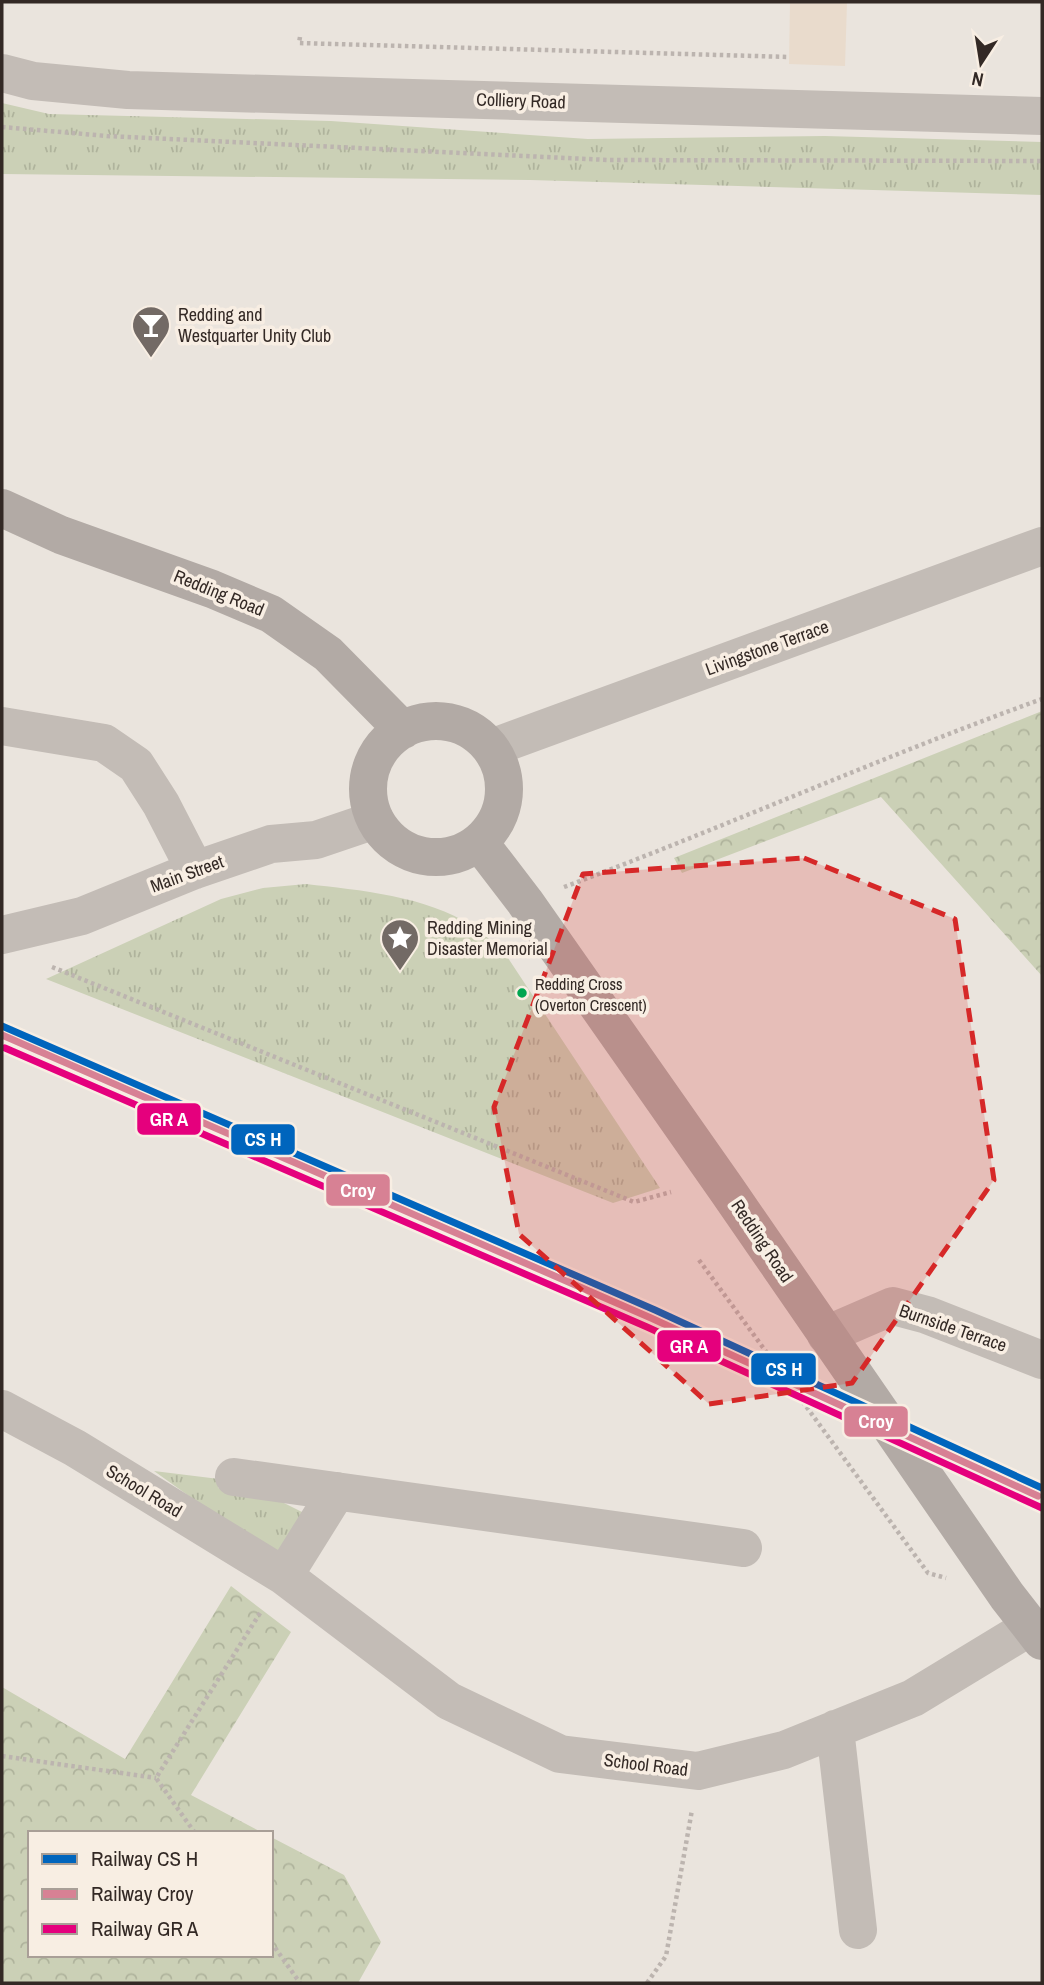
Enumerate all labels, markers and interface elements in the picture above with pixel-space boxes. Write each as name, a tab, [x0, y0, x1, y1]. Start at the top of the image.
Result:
north arrow	[946, 28, 1016, 98]
text: N	[969, 66, 986, 94]
street label: Colliery Road	[476, 86, 566, 115]
place label: Redding and Westquarter Unity Club	[178, 302, 331, 348]
bar icon: Redding and Westquarter Unity Club	[130, 304, 172, 359]
street label: Redding Road	[170, 563, 268, 622]
street label: Livingstone Terrace	[702, 614, 832, 681]
street label: Main Street	[147, 849, 227, 898]
place label: Redding Mining Disaster Memorial	[427, 915, 548, 961]
place icon: Redding Mining Disaster Memorial	[379, 917, 421, 972]
place label: Redding Cross (Overton Crescent)	[535, 973, 647, 1016]
marker: Redding Cross (Overton Crescent)	[515, 986, 529, 1000]
line badge: GR A	[136, 1102, 202, 1136]
text: GR A	[150, 1106, 189, 1132]
line badge: CS H	[230, 1123, 296, 1156]
text: CS H	[244, 1126, 282, 1152]
line badge: Croy	[325, 1173, 391, 1207]
text: Croy	[340, 1177, 376, 1203]
street label: Redding Road	[725, 1194, 799, 1287]
street label: Burnside Terrace	[896, 1297, 1010, 1358]
line badge: GR A	[656, 1329, 722, 1363]
text: GR A	[670, 1333, 709, 1359]
line badge: CS H	[750, 1352, 817, 1386]
text: CS H	[765, 1356, 803, 1382]
line badge: Croy	[843, 1405, 909, 1438]
text: Croy	[858, 1408, 894, 1434]
street label: School Road	[102, 1458, 187, 1523]
street label: School Road	[603, 1747, 690, 1782]
legend	[28, 1831, 273, 1957]
text: Railway CS H	[91, 1844, 198, 1873]
text: Railway Croy	[91, 1879, 194, 1908]
text: Railway GR A	[91, 1914, 199, 1943]

